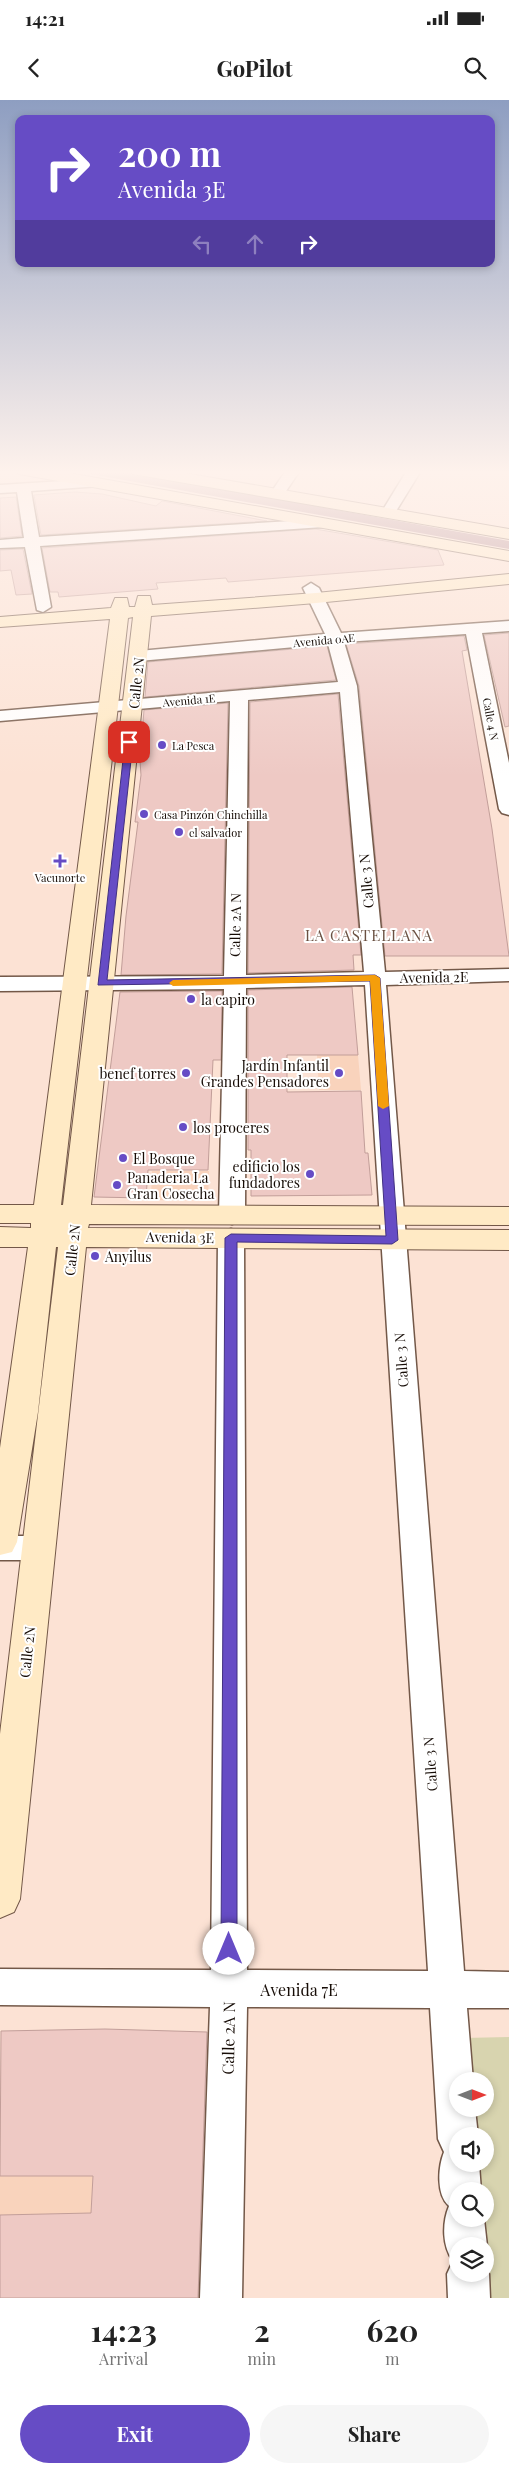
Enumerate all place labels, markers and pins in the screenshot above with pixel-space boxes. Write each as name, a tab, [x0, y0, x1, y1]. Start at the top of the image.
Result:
pin	[108, 721, 150, 763]
place label: La Pesca	[172, 738, 215, 753]
marker: La Pesca	[156, 739, 168, 751]
place label: Casa Pinzón Chinchilla	[154, 807, 268, 822]
marker: Casa Pinzón Chinchilla	[138, 808, 150, 820]
place label: el salvador	[189, 825, 242, 840]
marker: el salvador	[173, 826, 185, 838]
marker: Vacunorte	[53, 854, 67, 868]
place label: Vacunorte	[34, 870, 86, 885]
place label: la capiro	[201, 990, 255, 1009]
marker: la capiro	[185, 993, 197, 1005]
place label: Jardín Infantil Grandes Pensadores	[201, 1056, 329, 1091]
place label: benef torres	[99, 1064, 176, 1083]
marker: benef torres	[180, 1067, 192, 1079]
marker: Jardín Infantil Grandes Pensadores	[333, 1067, 345, 1079]
place label: los proceres	[193, 1118, 269, 1137]
marker: los proceres	[177, 1121, 189, 1133]
place label: El Bosque	[133, 1149, 195, 1168]
marker: El Bosque	[117, 1152, 129, 1164]
place label: edificio los fundadores	[229, 1157, 300, 1192]
place label: Panaderia La Gran Cosecha	[127, 1168, 215, 1203]
marker: edificio los fundadores	[304, 1168, 316, 1180]
marker: Panaderia La Gran Cosecha	[111, 1179, 123, 1191]
place label: Anyilus	[104, 1247, 152, 1266]
marker: Anyilus	[89, 1250, 101, 1262]

